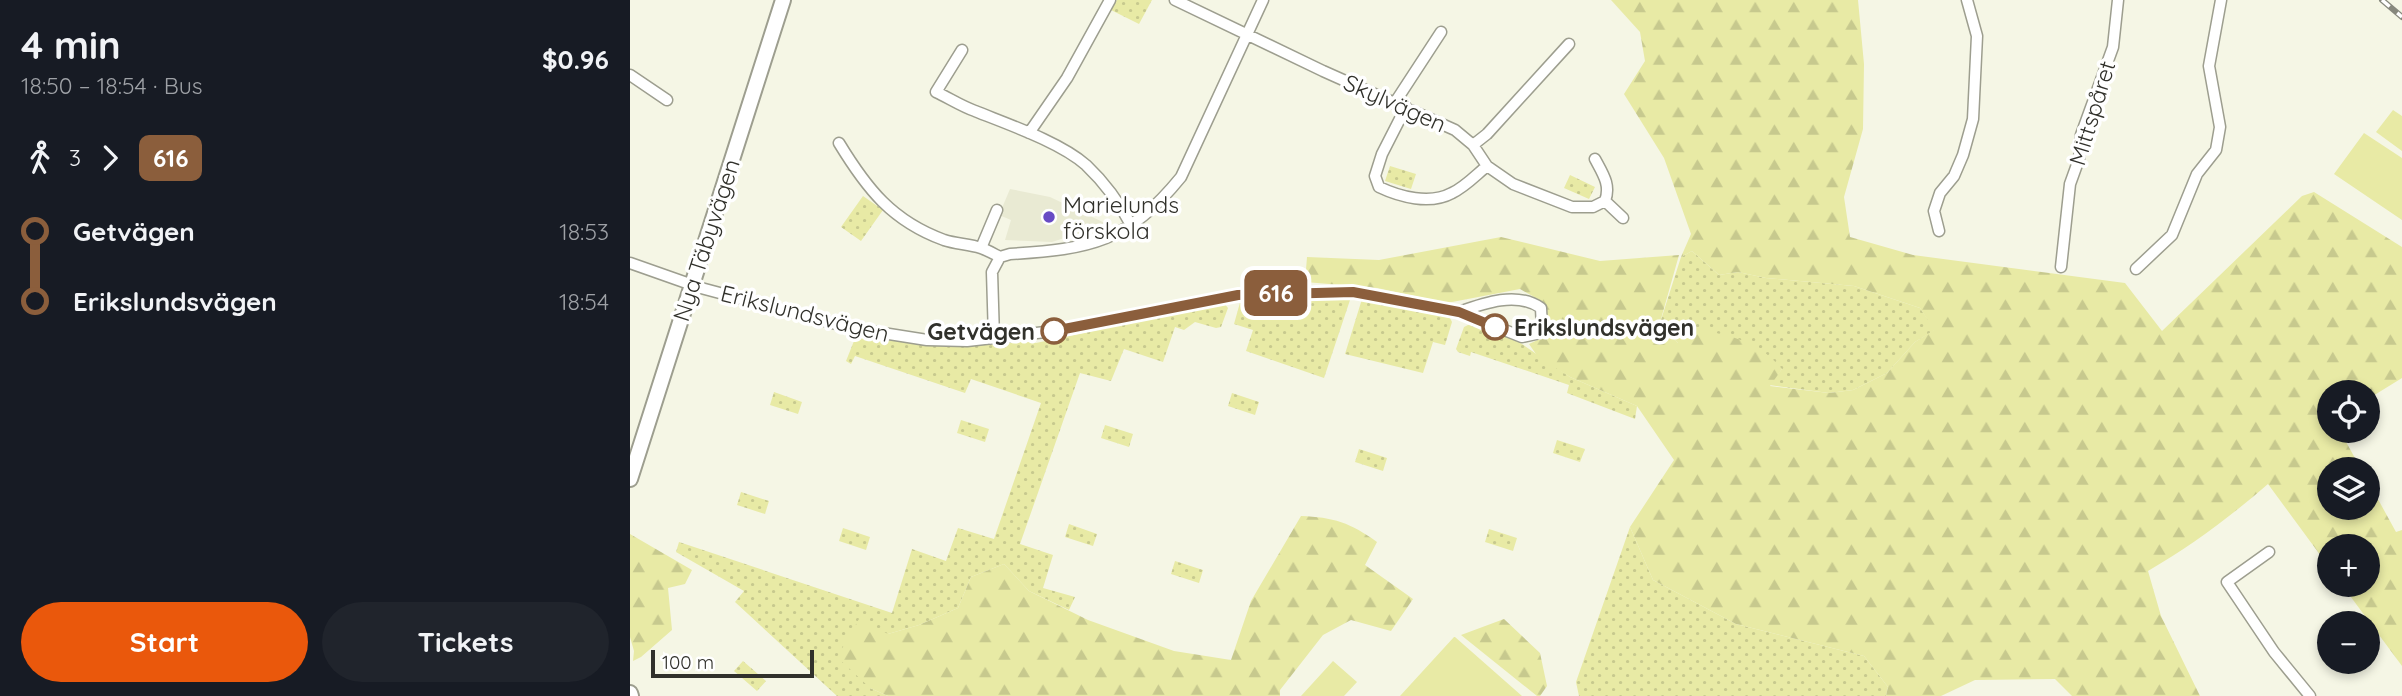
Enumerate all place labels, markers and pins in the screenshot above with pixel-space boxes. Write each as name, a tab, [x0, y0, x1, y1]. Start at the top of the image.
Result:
place label: Marielunds förskola	[1063, 190, 1179, 245]
marker: Marielunds förskola	[1041, 209, 1057, 225]
place label: Erikslundsvägen	[1514, 313, 1694, 342]
marker: Erikslundsvägen	[1482, 314, 1508, 340]
place label: Getvägen	[927, 317, 1035, 346]
marker: Getvägen	[1041, 318, 1067, 344]

